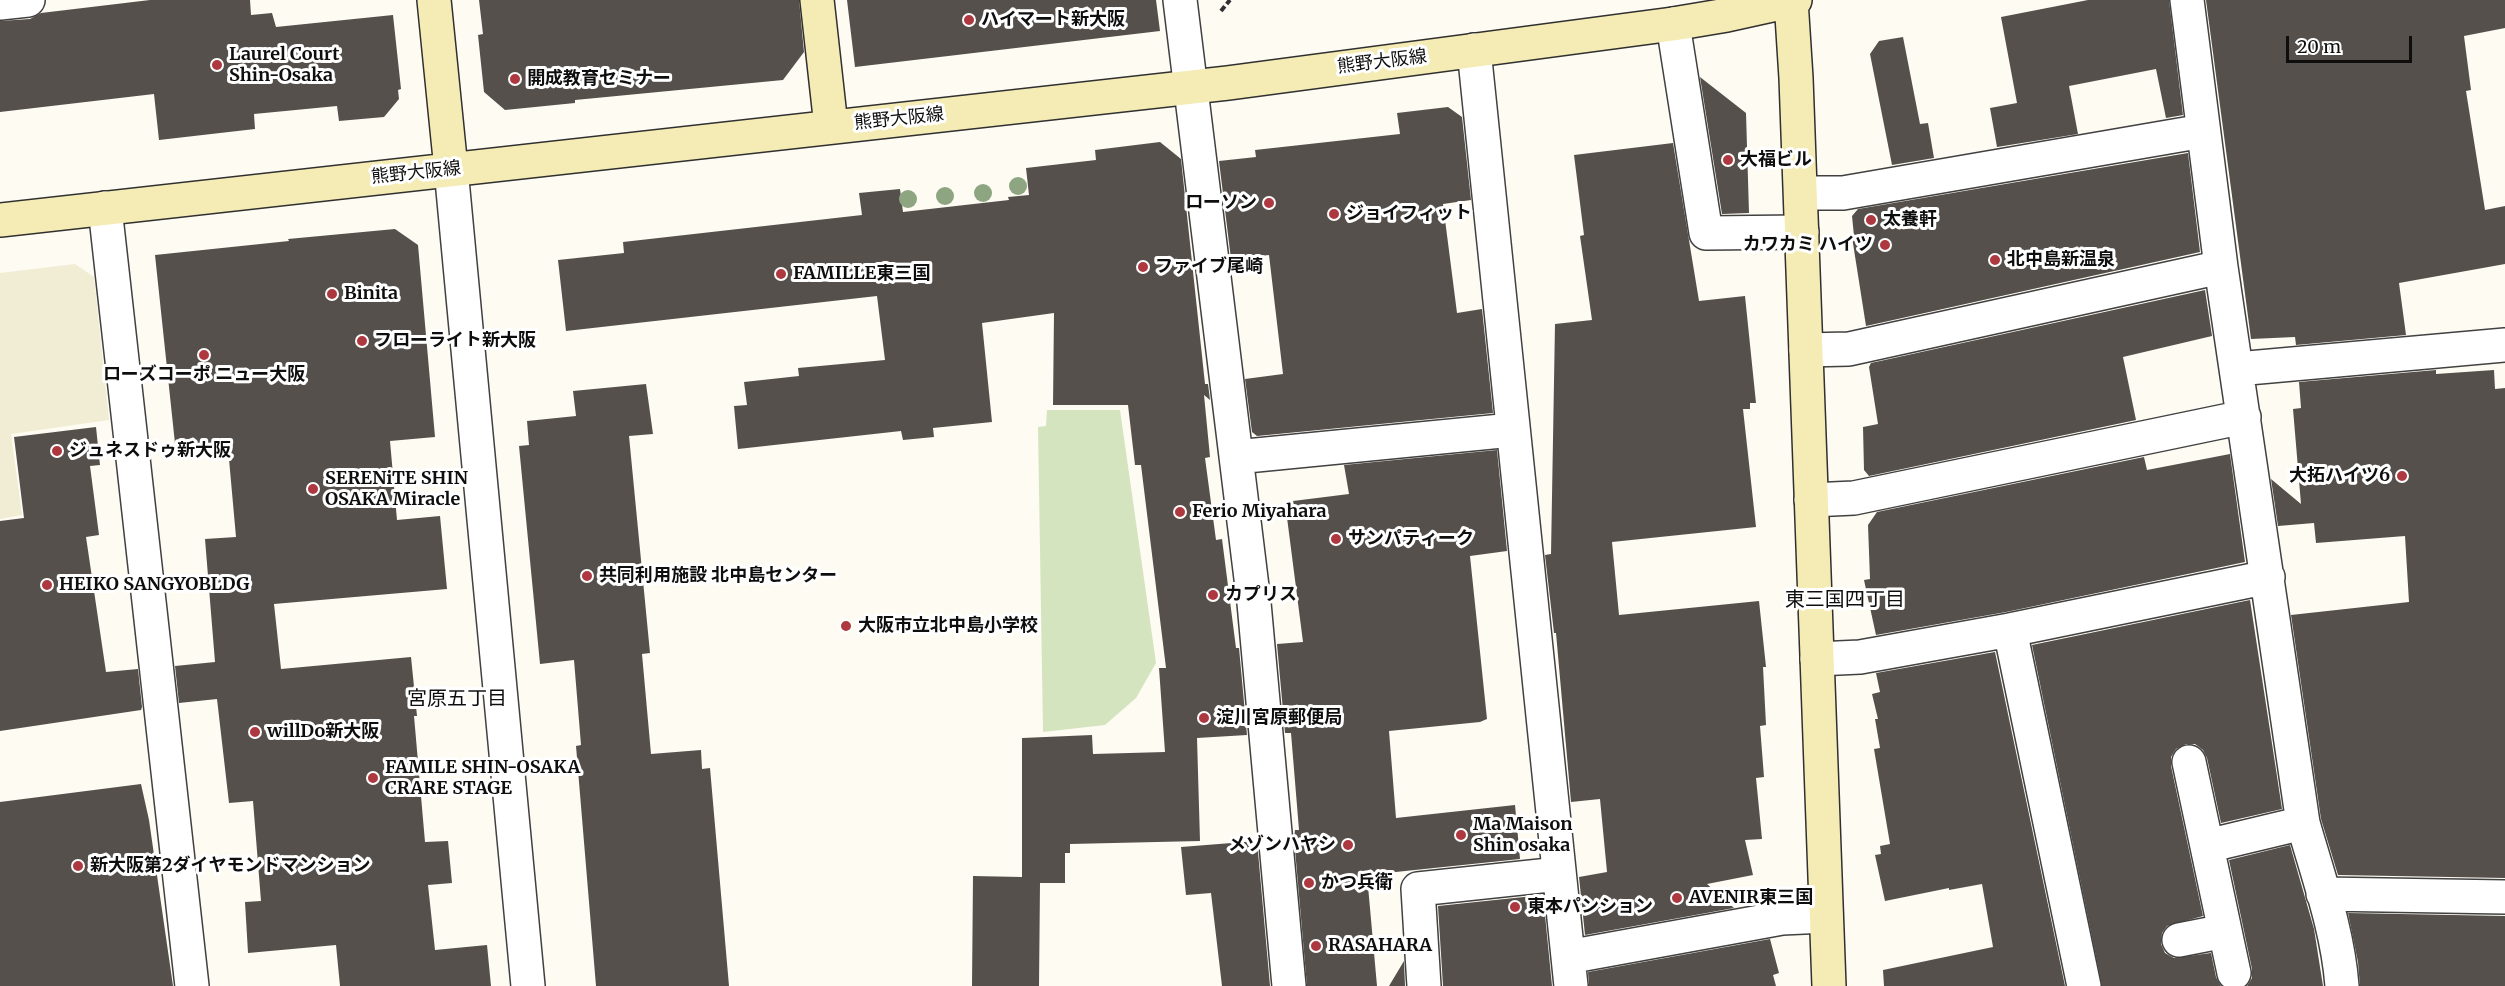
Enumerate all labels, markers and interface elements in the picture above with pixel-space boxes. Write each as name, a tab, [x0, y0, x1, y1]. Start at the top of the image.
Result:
place label: ハイマート新大阪	[981, 9, 1125, 31]
marker: ハイマート新大阪	[962, 13, 976, 27]
scale bar	[2289, 24, 2415, 62]
text: 20 m	[2297, 35, 2341, 58]
place label: Laurel Court Shin-Osaka	[229, 44, 340, 86]
street label: 熊野大阪線	[1336, 46, 1428, 78]
marker: Laurel Court Shin-Osaka	[210, 58, 224, 72]
place label: 開成教育セミナー	[527, 68, 671, 90]
marker: 開成教育セミナー	[508, 72, 522, 86]
street label: 熊野大阪線	[853, 104, 945, 134]
place label: 大福ビル	[1740, 149, 1812, 171]
marker: 大福ビル	[1721, 153, 1735, 167]
street label: 熊野大阪線	[370, 158, 462, 188]
place label: ローソン	[1185, 192, 1257, 214]
marker: ローソン	[1262, 196, 1276, 210]
place label: ジョイフィット	[1346, 203, 1472, 225]
marker: ジョイフィット	[1327, 207, 1341, 221]
place label: 太養軒	[1883, 209, 1937, 231]
marker: 太養軒	[1864, 213, 1878, 227]
place label: カワカミ ハイツ	[1743, 234, 1873, 256]
marker: カワカミ ハイツ	[1878, 238, 1892, 252]
place label: 北中島新温泉	[2007, 249, 2115, 271]
marker: 北中島新温泉	[1988, 253, 2002, 267]
place label: ファイブ尾崎	[1155, 256, 1263, 278]
marker: ファイブ尾崎	[1136, 260, 1150, 274]
place label: FAMILLE東三国	[793, 263, 930, 285]
marker: FAMILLE東三国	[774, 267, 788, 281]
place label: Binita	[344, 283, 398, 305]
marker: Binita	[325, 287, 339, 301]
place label: フローライト新大阪	[374, 330, 536, 352]
marker: フローライト新大阪	[355, 334, 369, 348]
marker: ローズコーポ ニュー大阪	[197, 348, 211, 362]
place label: ローズコーポ ニュー大阪	[103, 364, 305, 386]
place label: ジュネスドゥ新大阪	[69, 440, 231, 462]
marker: ジュネスドゥ新大阪	[50, 444, 64, 458]
place label: 大拓ハイツ6	[2289, 465, 2390, 487]
place label: SERENiTE SHIN OSAKA Miracle	[325, 468, 468, 510]
marker: 大拓ハイツ6	[2395, 469, 2409, 483]
marker: SERENiTE SHIN OSAKA Miracle	[306, 482, 320, 496]
place label: Ferio Miyahara	[1192, 501, 1327, 523]
marker: Ferio Miyahara	[1173, 505, 1187, 519]
place label: サンパティーク	[1348, 528, 1474, 550]
marker: サンパティーク	[1329, 532, 1343, 546]
place label: 共同利用施設 北中島センター	[599, 565, 837, 587]
marker: 共同利用施設 北中島センター	[580, 569, 594, 583]
place label: HEIKO SANGYOBLDG	[59, 574, 249, 596]
marker: HEIKO SANGYOBLDG	[40, 578, 54, 592]
place label: カプリス	[1225, 584, 1297, 606]
marker: カプリス	[1206, 588, 1220, 602]
district label: 東三国四丁目	[1785, 588, 1905, 612]
place label: 大阪市立北中島小学校	[858, 615, 1038, 637]
marker: 大阪市立北中島小学校	[839, 619, 853, 633]
district label: 宮原五丁目	[407, 687, 507, 711]
place label: 淀川宮原郵便局	[1216, 707, 1342, 729]
marker: 淀川宮原郵便局	[1197, 711, 1211, 725]
place label: willDo新大阪	[267, 721, 379, 743]
marker: willDo新大阪	[248, 725, 262, 739]
place label: FAMILE SHIN-OSAKA CRARE STAGE	[385, 757, 580, 800]
marker: FAMILE SHIN-OSAKA CRARE STAGE	[366, 771, 380, 785]
place label: Ma Maison Shin osaka	[1473, 814, 1572, 856]
marker: Ma Maison Shin osaka	[1454, 828, 1468, 842]
place label: メゾンハヤシ	[1228, 834, 1336, 856]
marker: メゾンハヤシ	[1341, 838, 1355, 852]
place label: 新大阪第2ダイヤモンドマンション	[90, 855, 371, 877]
marker: 新大阪第2ダイヤモンドマンション	[71, 859, 85, 873]
place label: かつ兵衛	[1321, 872, 1393, 894]
marker: かつ兵衛	[1302, 876, 1316, 890]
place label: AVENIR東三国	[1689, 887, 1813, 909]
marker: AVENIR東三国	[1670, 891, 1684, 905]
place label: 東本パンション	[1527, 896, 1653, 918]
marker: 東本パンション	[1508, 900, 1522, 914]
place label: RASAHARA	[1328, 935, 1432, 957]
marker: RASAHARA	[1309, 939, 1323, 953]

